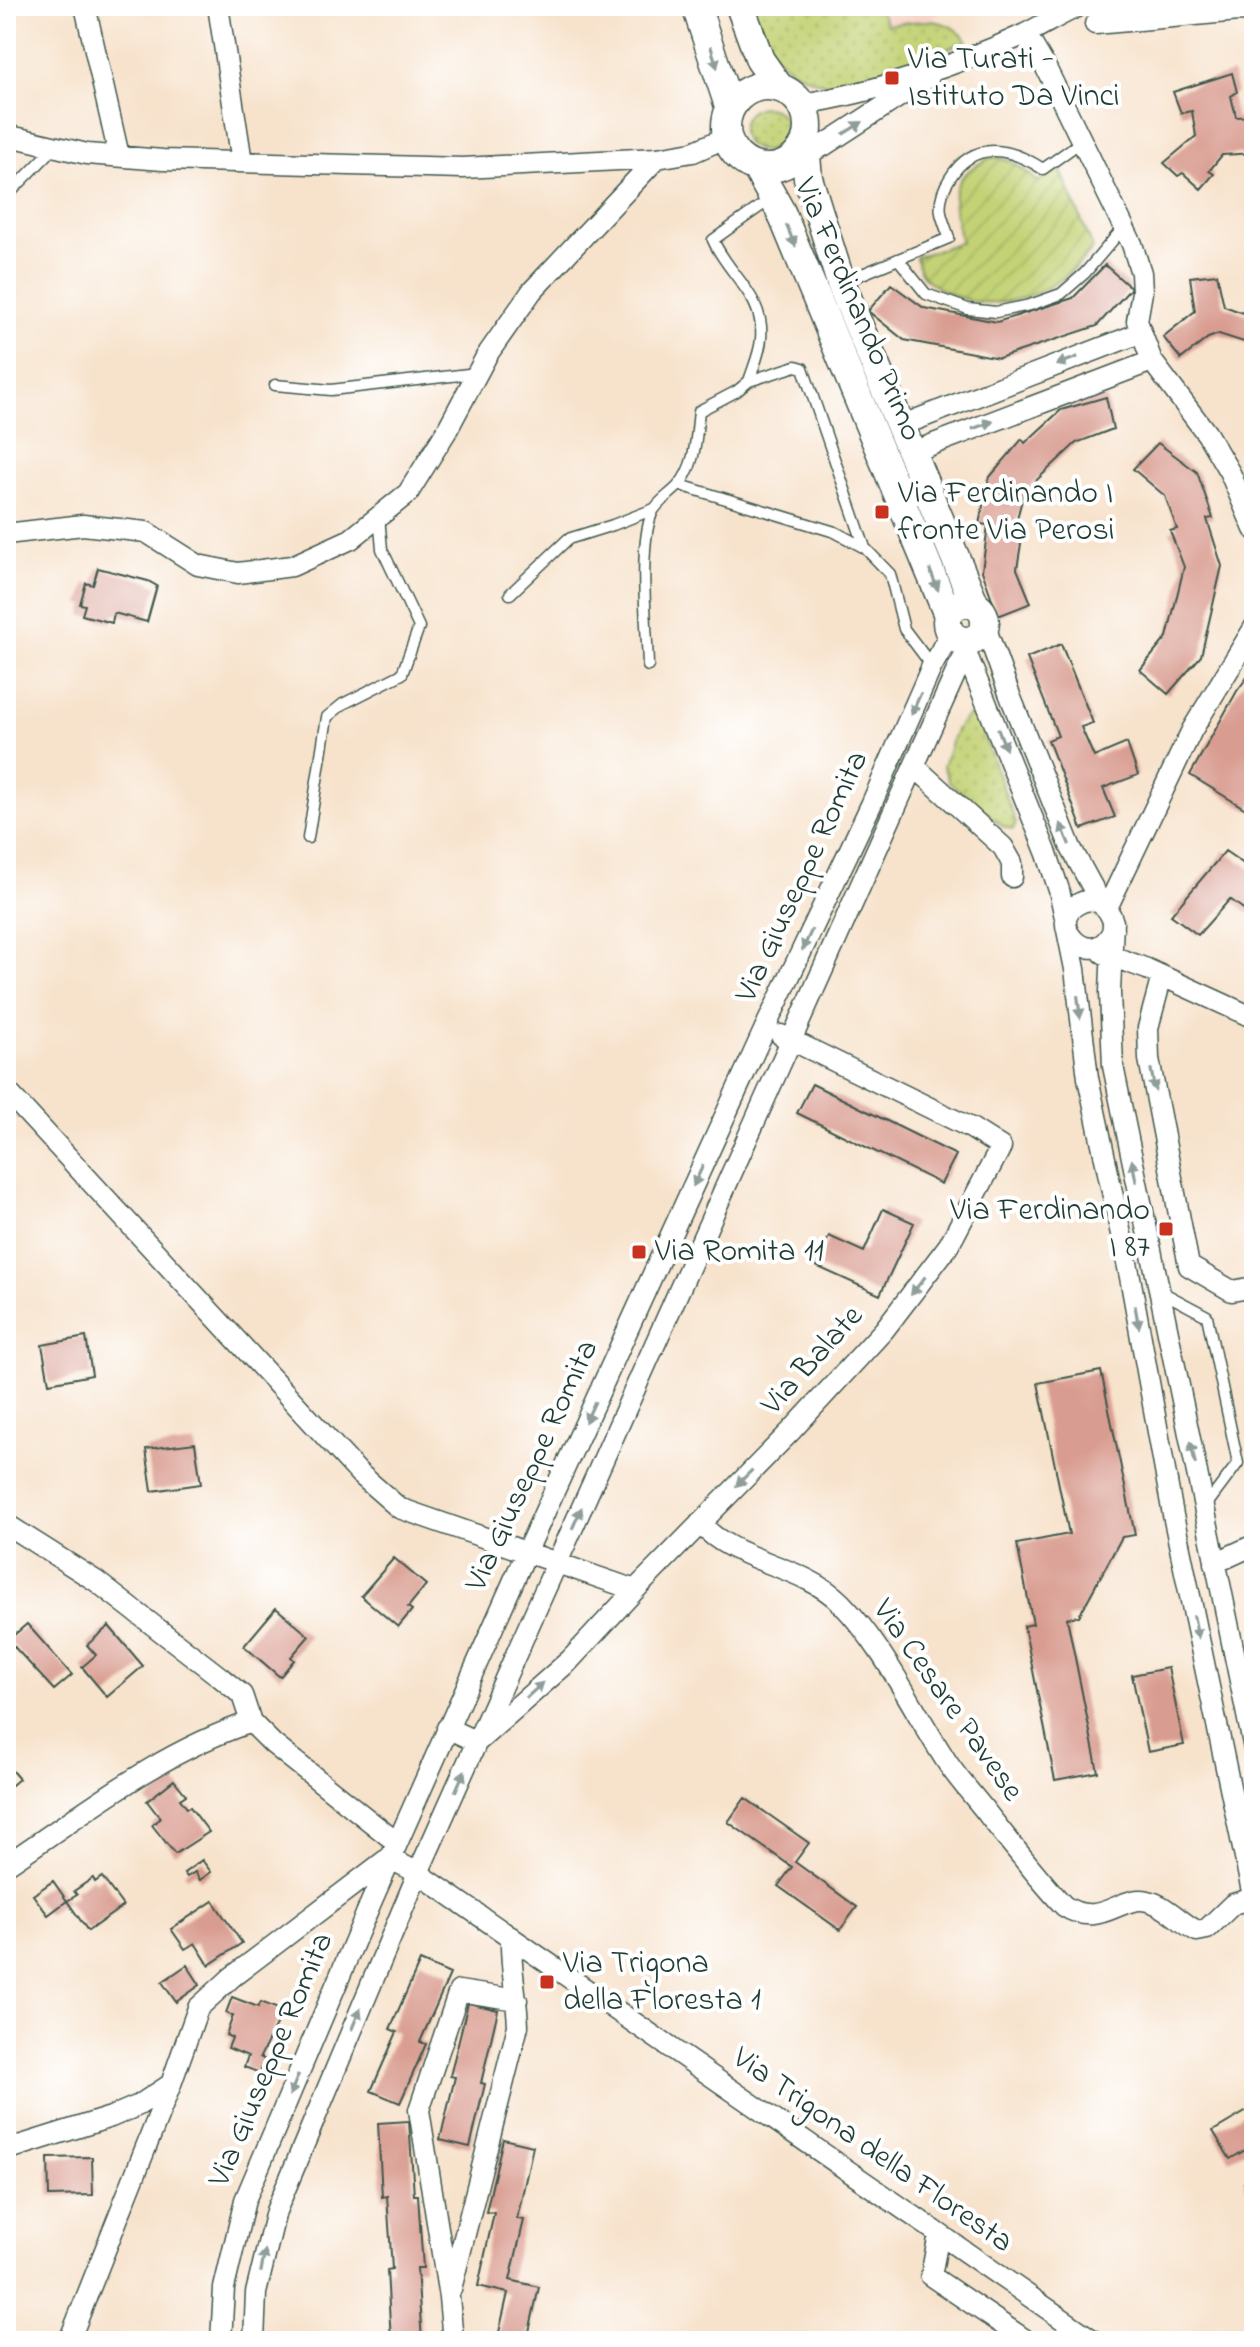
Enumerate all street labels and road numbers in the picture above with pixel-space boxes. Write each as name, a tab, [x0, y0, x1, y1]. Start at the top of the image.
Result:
street label: Via Ferdinando Primo	[780, 170, 934, 449]
street label: Via Giuseppe Romita	[724, 744, 882, 1011]
street label: Via Balate	[750, 1295, 876, 1427]
street label: Via Giuseppe Romita	[454, 1333, 612, 1600]
street label: Via Cesare Pavese	[859, 1589, 1035, 1812]
street label: Via Giuseppe Romita	[197, 1925, 347, 2195]
street label: Via Trigona della Floresta	[721, 2036, 1022, 2266]

